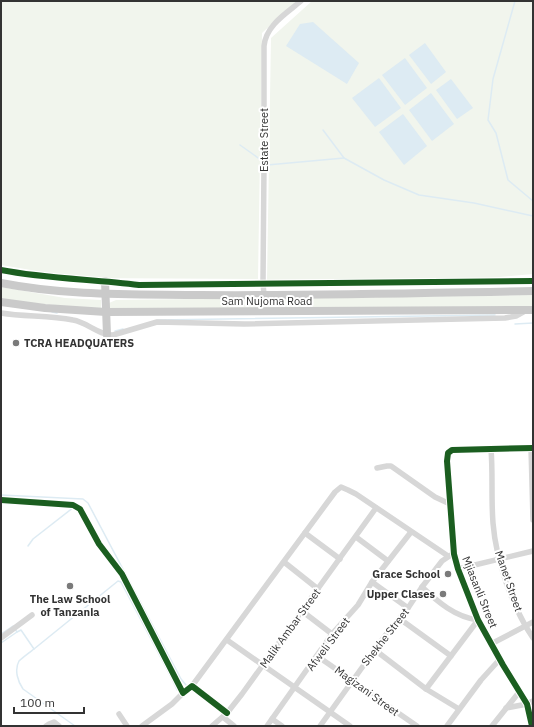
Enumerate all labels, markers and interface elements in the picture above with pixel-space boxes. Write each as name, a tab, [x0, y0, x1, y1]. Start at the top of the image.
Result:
street label: Estate Street	[257, 108, 271, 172]
street label: Sam Nujoma Road	[222, 294, 312, 308]
place label: TCRA HEADQUATERS	[24, 336, 134, 350]
marker: TCRA HEADQUATERS	[11, 338, 21, 348]
street label: Manet Street	[492, 549, 526, 614]
street label: Mjiasanli Street	[459, 554, 501, 630]
place label: Grace School	[372, 567, 441, 581]
marker: Grace School	[443, 569, 453, 579]
marker: The Law School of Tanzania	[65, 581, 75, 591]
street label: Malik Ambar Street	[257, 585, 324, 670]
place label: Upper Clases	[367, 587, 435, 601]
marker: Upper Clases	[438, 589, 448, 599]
place label: The Law School of Tanzania	[30, 592, 111, 619]
street label: Shekhe Street	[358, 605, 412, 669]
street label: Afweli Street	[303, 614, 353, 674]
street label: Magizani Street	[332, 663, 402, 719]
scale bar	[14, 689, 84, 715]
text: 100 m	[20, 695, 55, 710]

